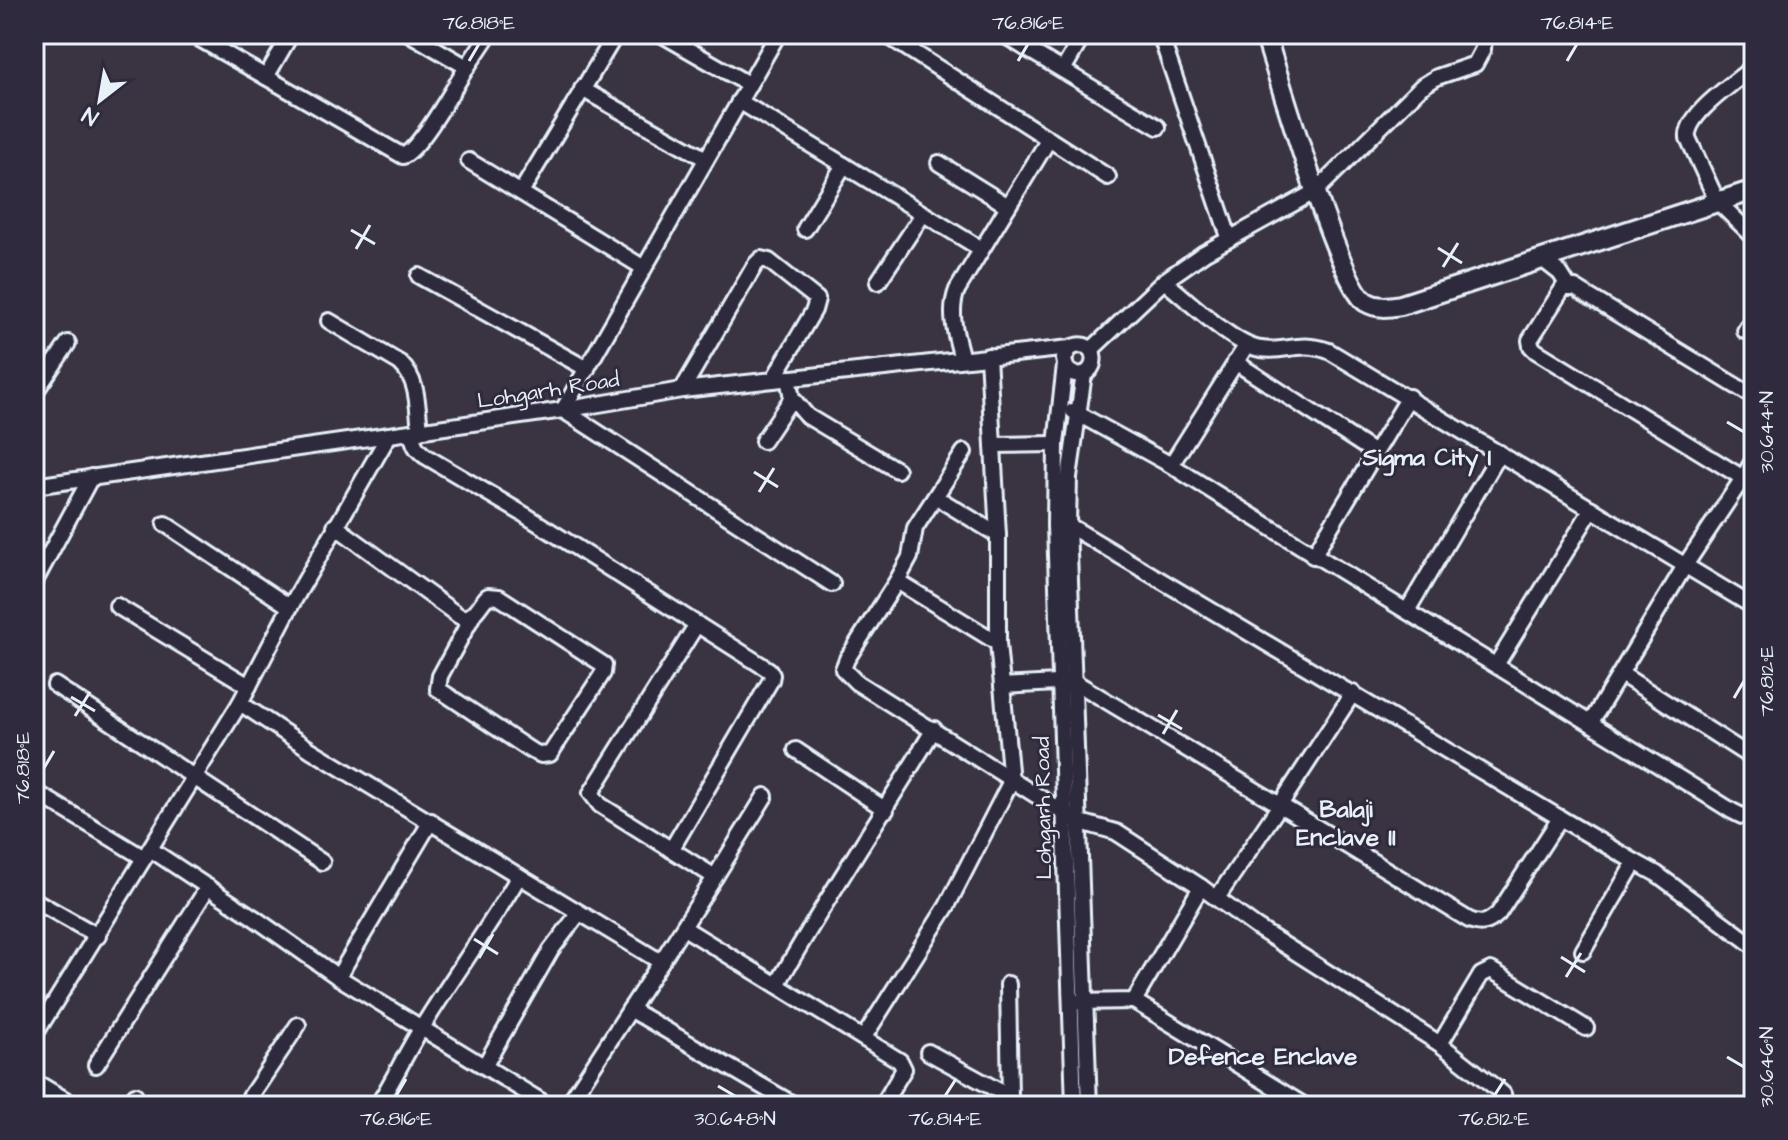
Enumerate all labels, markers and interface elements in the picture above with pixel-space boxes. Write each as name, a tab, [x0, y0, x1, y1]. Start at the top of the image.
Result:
text: 76.818°E	[443, 9, 515, 37]
text: 76.816°E	[992, 9, 1064, 37]
text: 76.814°E	[1540, 9, 1614, 37]
north arrow	[60, 60, 140, 140]
text: N	[76, 99, 104, 133]
street label: Lohgarh Road	[475, 364, 622, 418]
text: 30.644°N	[1753, 391, 1781, 473]
district label: Sigma City I	[1362, 441, 1491, 477]
text: 76.812°E	[1753, 645, 1781, 716]
text: 76.818°E	[9, 732, 37, 804]
street label: Lohgarh Road	[1027, 736, 1061, 880]
district label: Balaji Enclave II	[1296, 793, 1396, 855]
text: 30.646°N	[1753, 1026, 1781, 1108]
district label: Defence Enclave	[1169, 1040, 1357, 1074]
text: 76.816°E	[360, 1105, 432, 1133]
text: 30.648°N	[694, 1105, 776, 1133]
text: 76.814°E	[908, 1105, 982, 1133]
text: 76.812°E	[1459, 1105, 1530, 1133]

